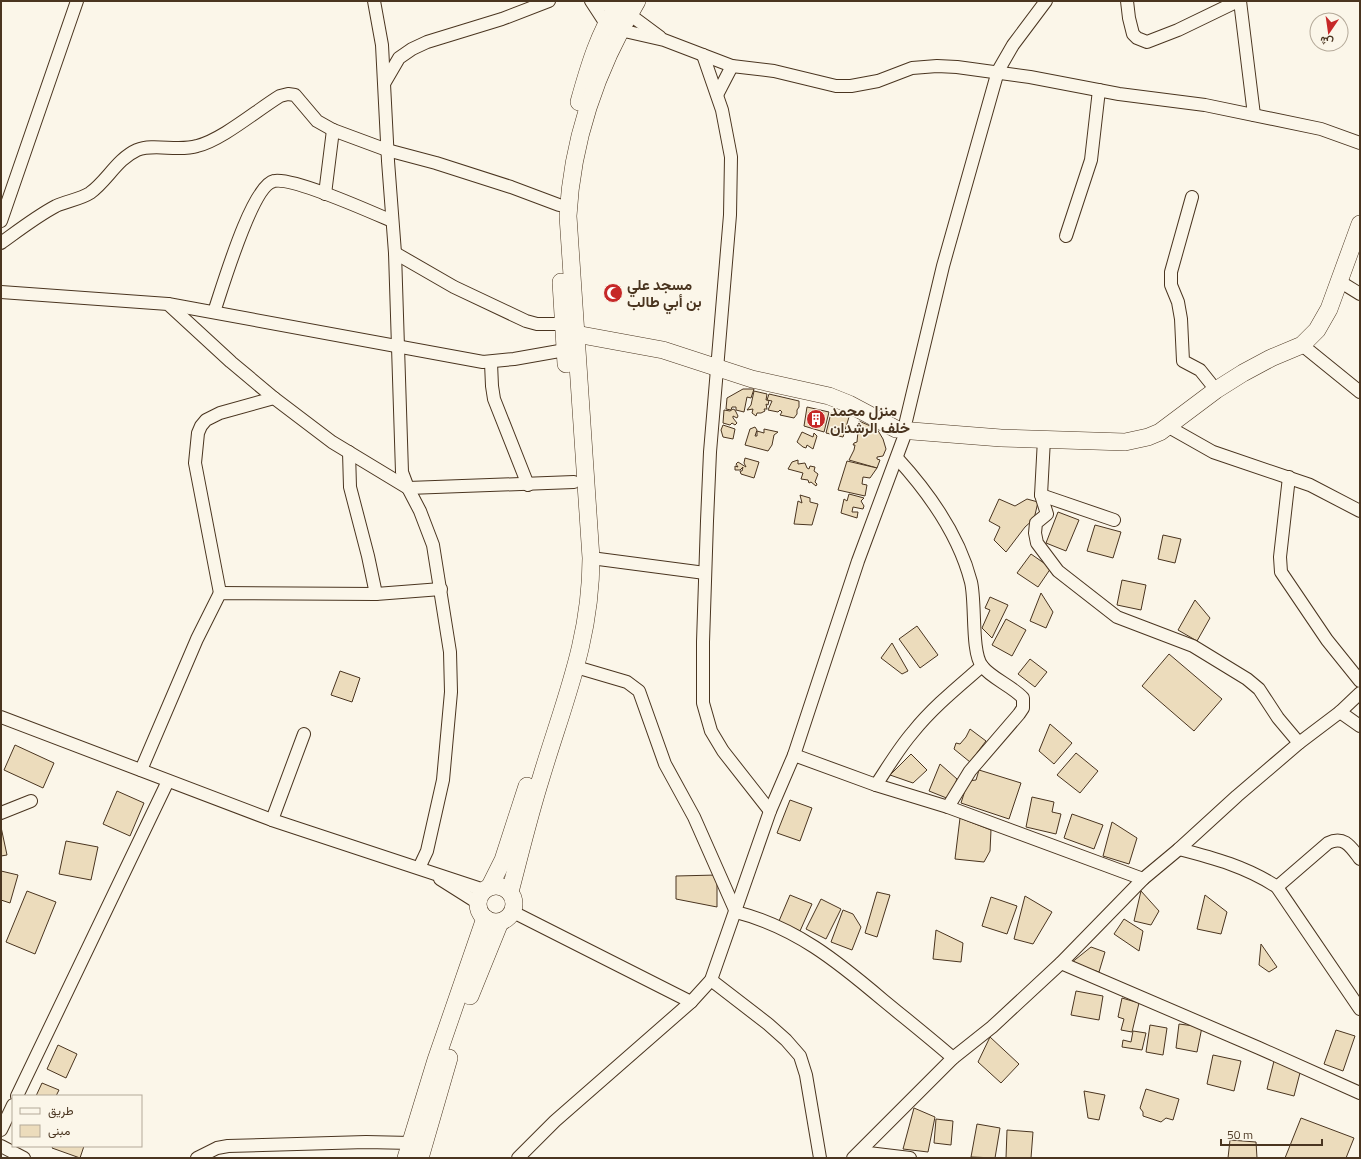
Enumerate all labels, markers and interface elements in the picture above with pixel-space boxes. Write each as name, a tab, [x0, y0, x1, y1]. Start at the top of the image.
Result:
north arrow	[1309, 12, 1349, 52]
text: ش	[1319, 32, 1335, 51]
place label: مسجد علي بن أبي طالب	[627, 273, 702, 315]
mosque icon: مسجد علي بن أبي طالب	[602, 282, 624, 304]
place label: منزل محمد خلف الرشدان	[830, 399, 910, 439]
building icon: منزل محمد خلف الرشدان	[805, 408, 827, 430]
legend	[12, 1095, 142, 1147]
text: طريق	[48, 1101, 74, 1120]
text: مبنى	[48, 1121, 70, 1140]
scale bar	[1221, 1121, 1322, 1147]
text: 50 m	[1227, 1125, 1253, 1144]

